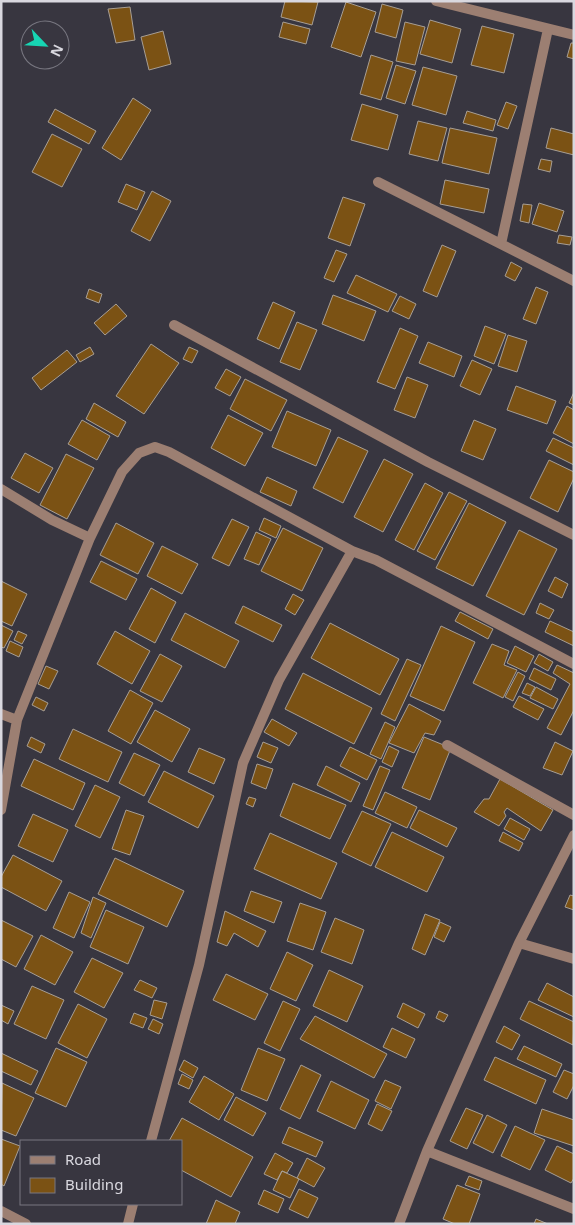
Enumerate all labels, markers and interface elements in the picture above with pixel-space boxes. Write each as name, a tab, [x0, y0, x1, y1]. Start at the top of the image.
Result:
north arrow	[20, 20, 70, 70]
text: N	[46, 42, 68, 60]
legend	[20, 1140, 182, 1205]
text: Road	[65, 1149, 101, 1169]
text: Building	[65, 1174, 123, 1194]

